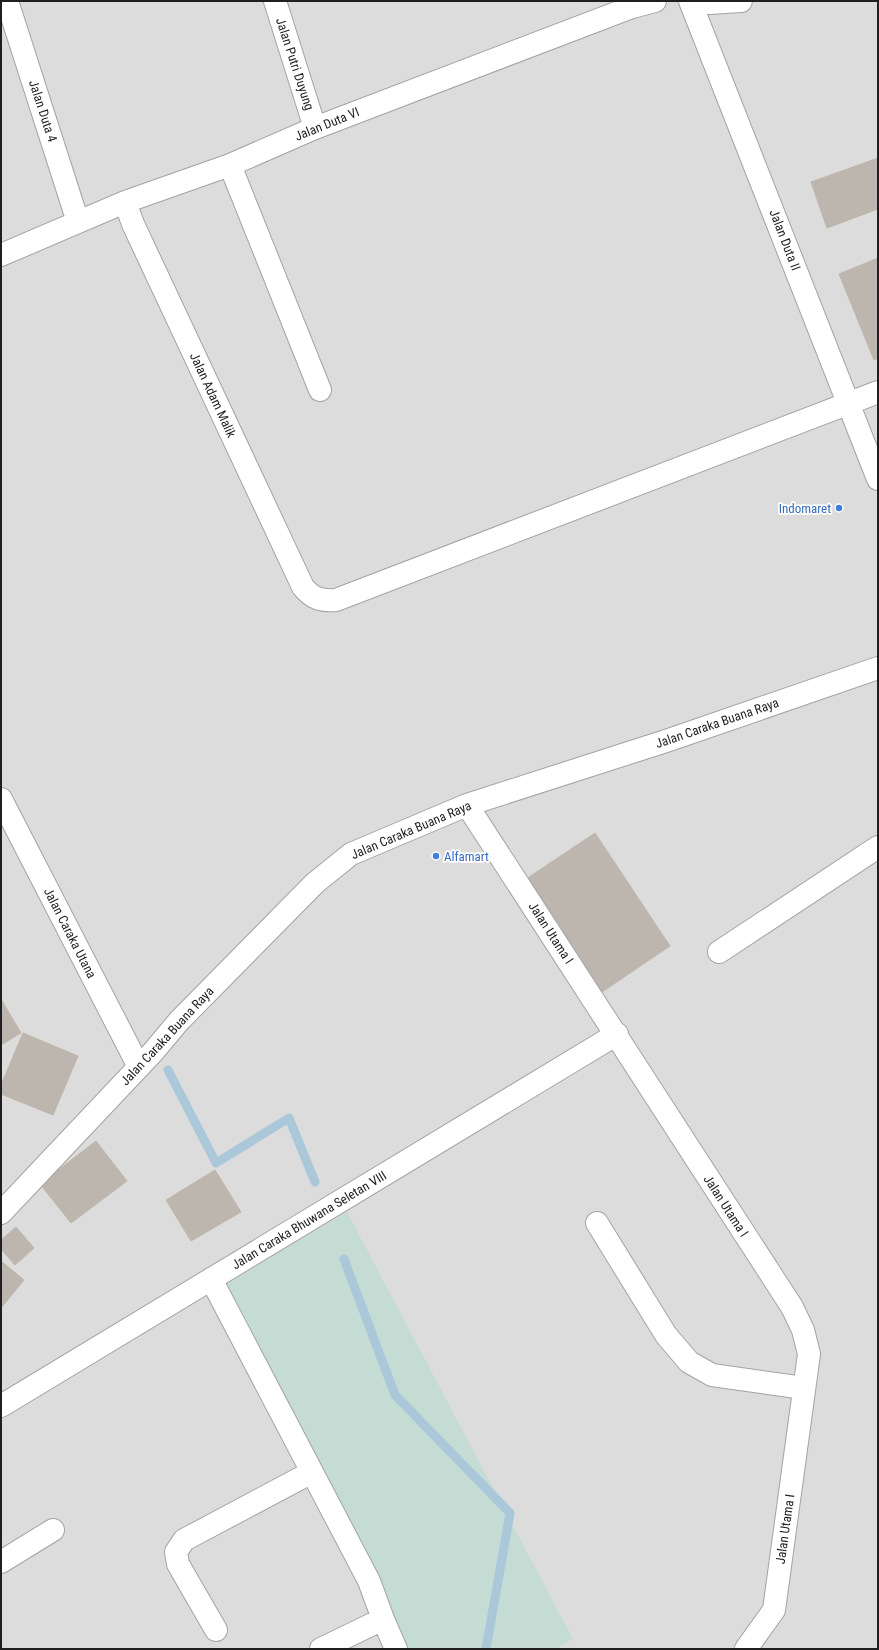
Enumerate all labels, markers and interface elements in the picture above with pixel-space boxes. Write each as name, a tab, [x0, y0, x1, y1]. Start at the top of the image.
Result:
street label: Jalan Putri Duyung	[273, 16, 317, 112]
street label: Jalan Duta 4	[26, 78, 60, 144]
street label: Jalan Duta VI	[293, 104, 361, 144]
street label: Jalan Duta II	[766, 207, 804, 273]
street label: Jalan Adam Malik	[187, 350, 239, 440]
place label: Indomaret	[779, 501, 831, 516]
marker: Indomaret	[834, 503, 844, 513]
street label: Jalan Caraka Buana Raya	[653, 695, 781, 751]
street label: Jalan Caraka Buana Raya	[349, 798, 473, 862]
place label: Alfamart	[444, 849, 489, 864]
marker: Alfamart	[431, 851, 441, 861]
street label: Jalan Caraka Utana	[41, 885, 99, 981]
street label: Jalan Utama I	[525, 899, 577, 967]
street label: Jalan Caraka Buana Raya	[117, 984, 217, 1088]
street label: Jalan Caraka Bhuwana Seletan VIII	[229, 1168, 389, 1272]
street label: Jalan Utama I	[700, 1172, 752, 1240]
street label: Jalan Utama I	[773, 1493, 797, 1565]

